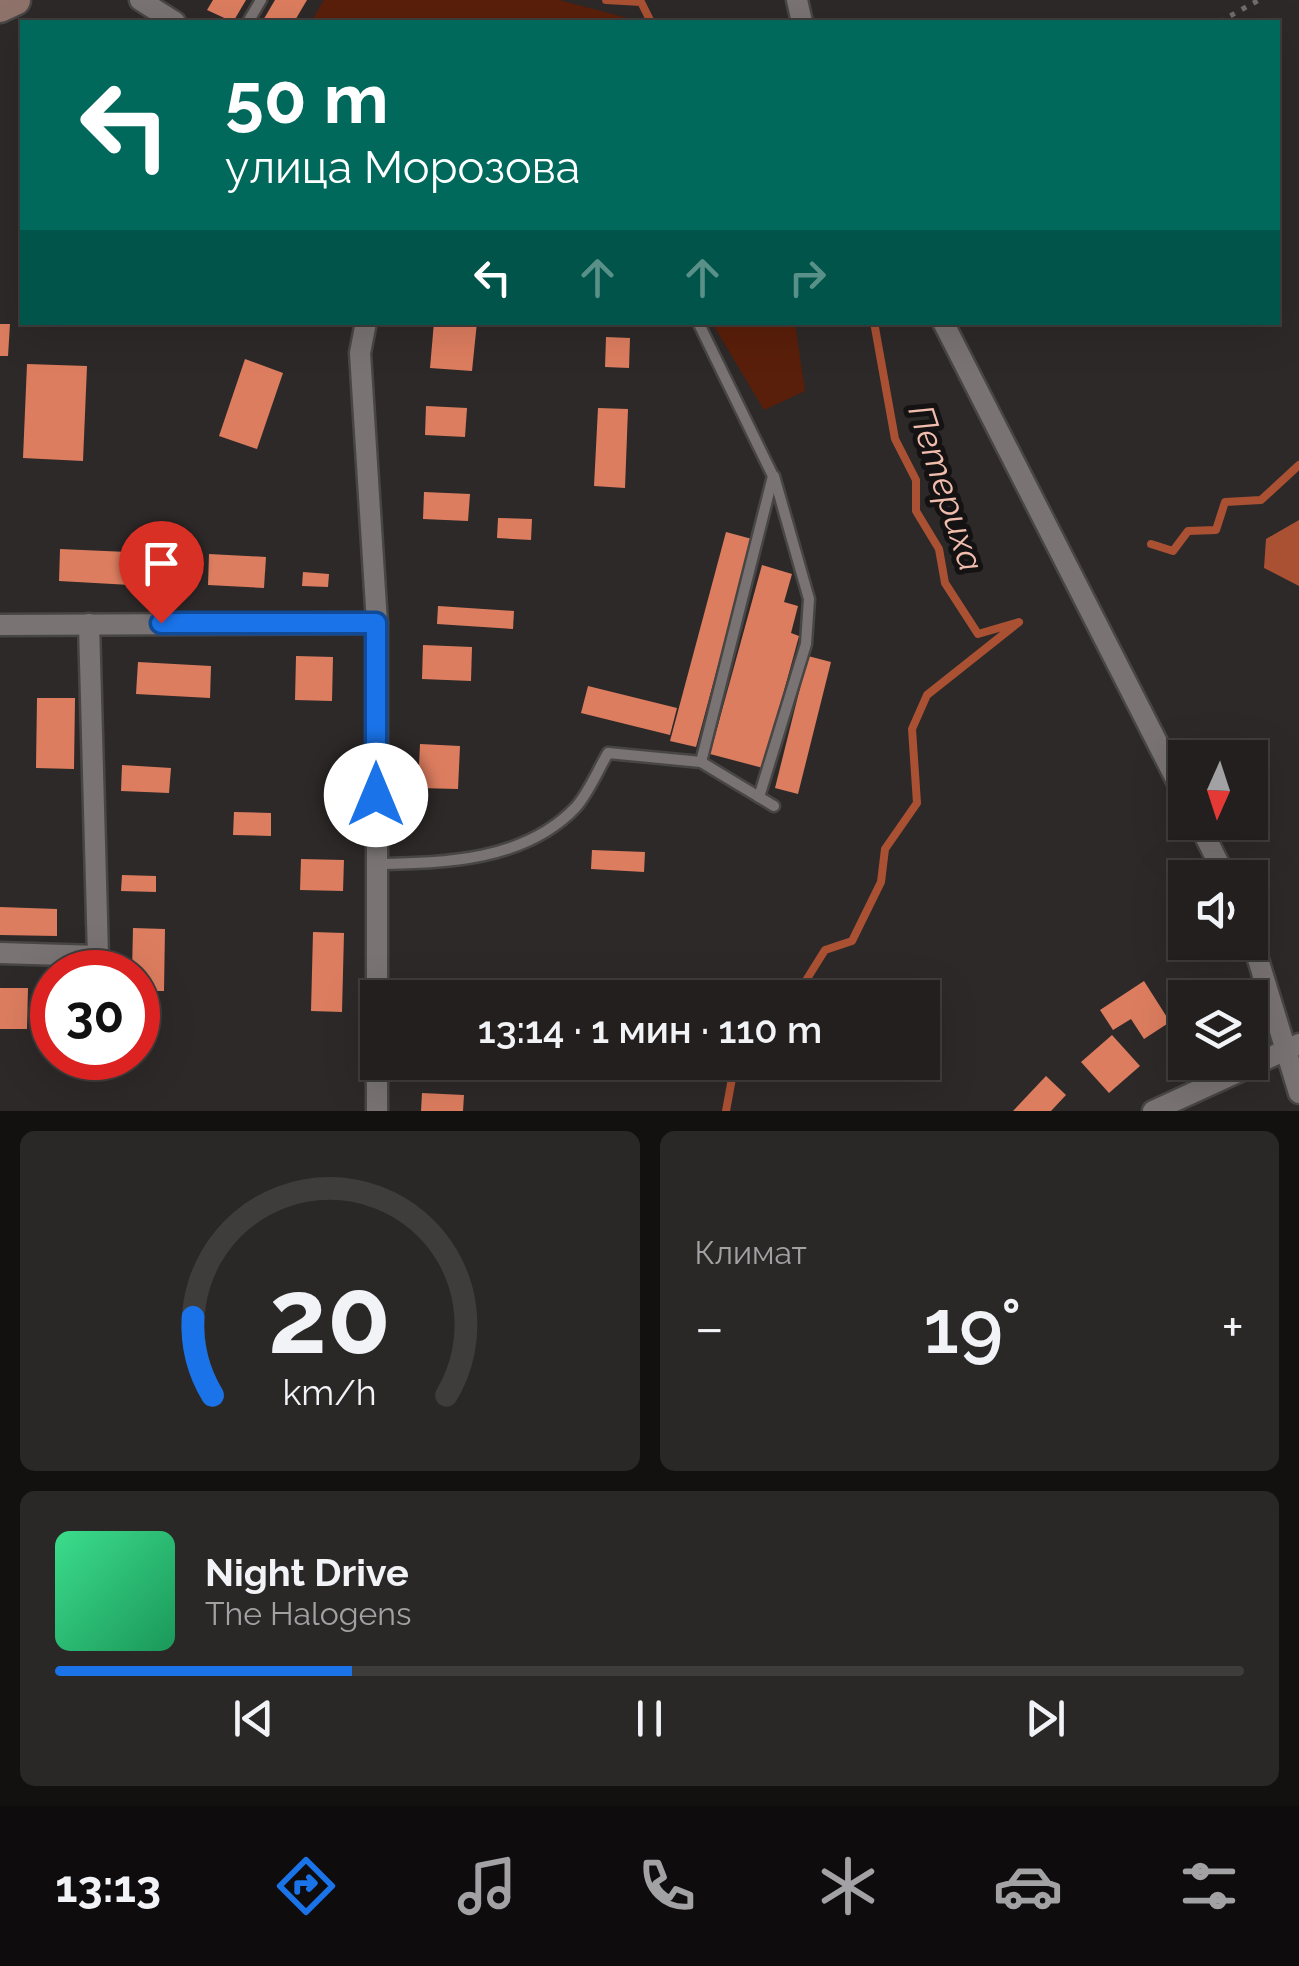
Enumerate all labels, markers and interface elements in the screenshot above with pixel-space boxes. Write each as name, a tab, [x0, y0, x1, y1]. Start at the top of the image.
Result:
text: 50 m	[225, 57, 389, 139]
icon: left	[60, 60, 190, 190]
text: улица Морозова	[225, 141, 580, 194]
icon: left	[465, 250, 520, 305]
icon: ahead	[570, 250, 625, 305]
icon: ahead	[675, 250, 730, 305]
icon: right	[780, 250, 835, 305]
water label: Петериха	[900, 399, 993, 576]
pin	[119, 521, 204, 624]
icon: arrive	[134, 536, 189, 591]
north arrow	[1168, 740, 1268, 840]
map controls	[1168, 740, 1268, 1080]
position arrow	[324, 743, 428, 847]
button: sound	[1168, 860, 1268, 960]
speed limit sign: 30	[30, 950, 160, 1080]
button: layers	[1168, 980, 1268, 1080]
text: 13:14 · 1 мин · 110 m	[478, 1007, 822, 1052]
text: Климат	[695, 1234, 807, 1271]
text: 20	[268, 1255, 391, 1377]
text: 19°	[924, 1282, 1022, 1371]
text: −	[695, 1295, 724, 1360]
text: +	[1221, 1295, 1244, 1360]
text: km/h	[283, 1371, 377, 1413]
text: Night Drive	[205, 1550, 409, 1595]
text: The Halogens	[205, 1595, 411, 1632]
icon: previous	[226, 1691, 281, 1746]
icon: pause	[622, 1691, 677, 1746]
icon: next	[1018, 1691, 1073, 1746]
icon: directions	[271, 1851, 341, 1921]
icon: music	[452, 1851, 522, 1921]
icon: phone	[632, 1851, 702, 1921]
icon: climate	[813, 1851, 883, 1921]
icon: car	[993, 1851, 1063, 1921]
icon: filters	[1174, 1851, 1244, 1921]
text: 13:13	[55, 1860, 161, 1913]

